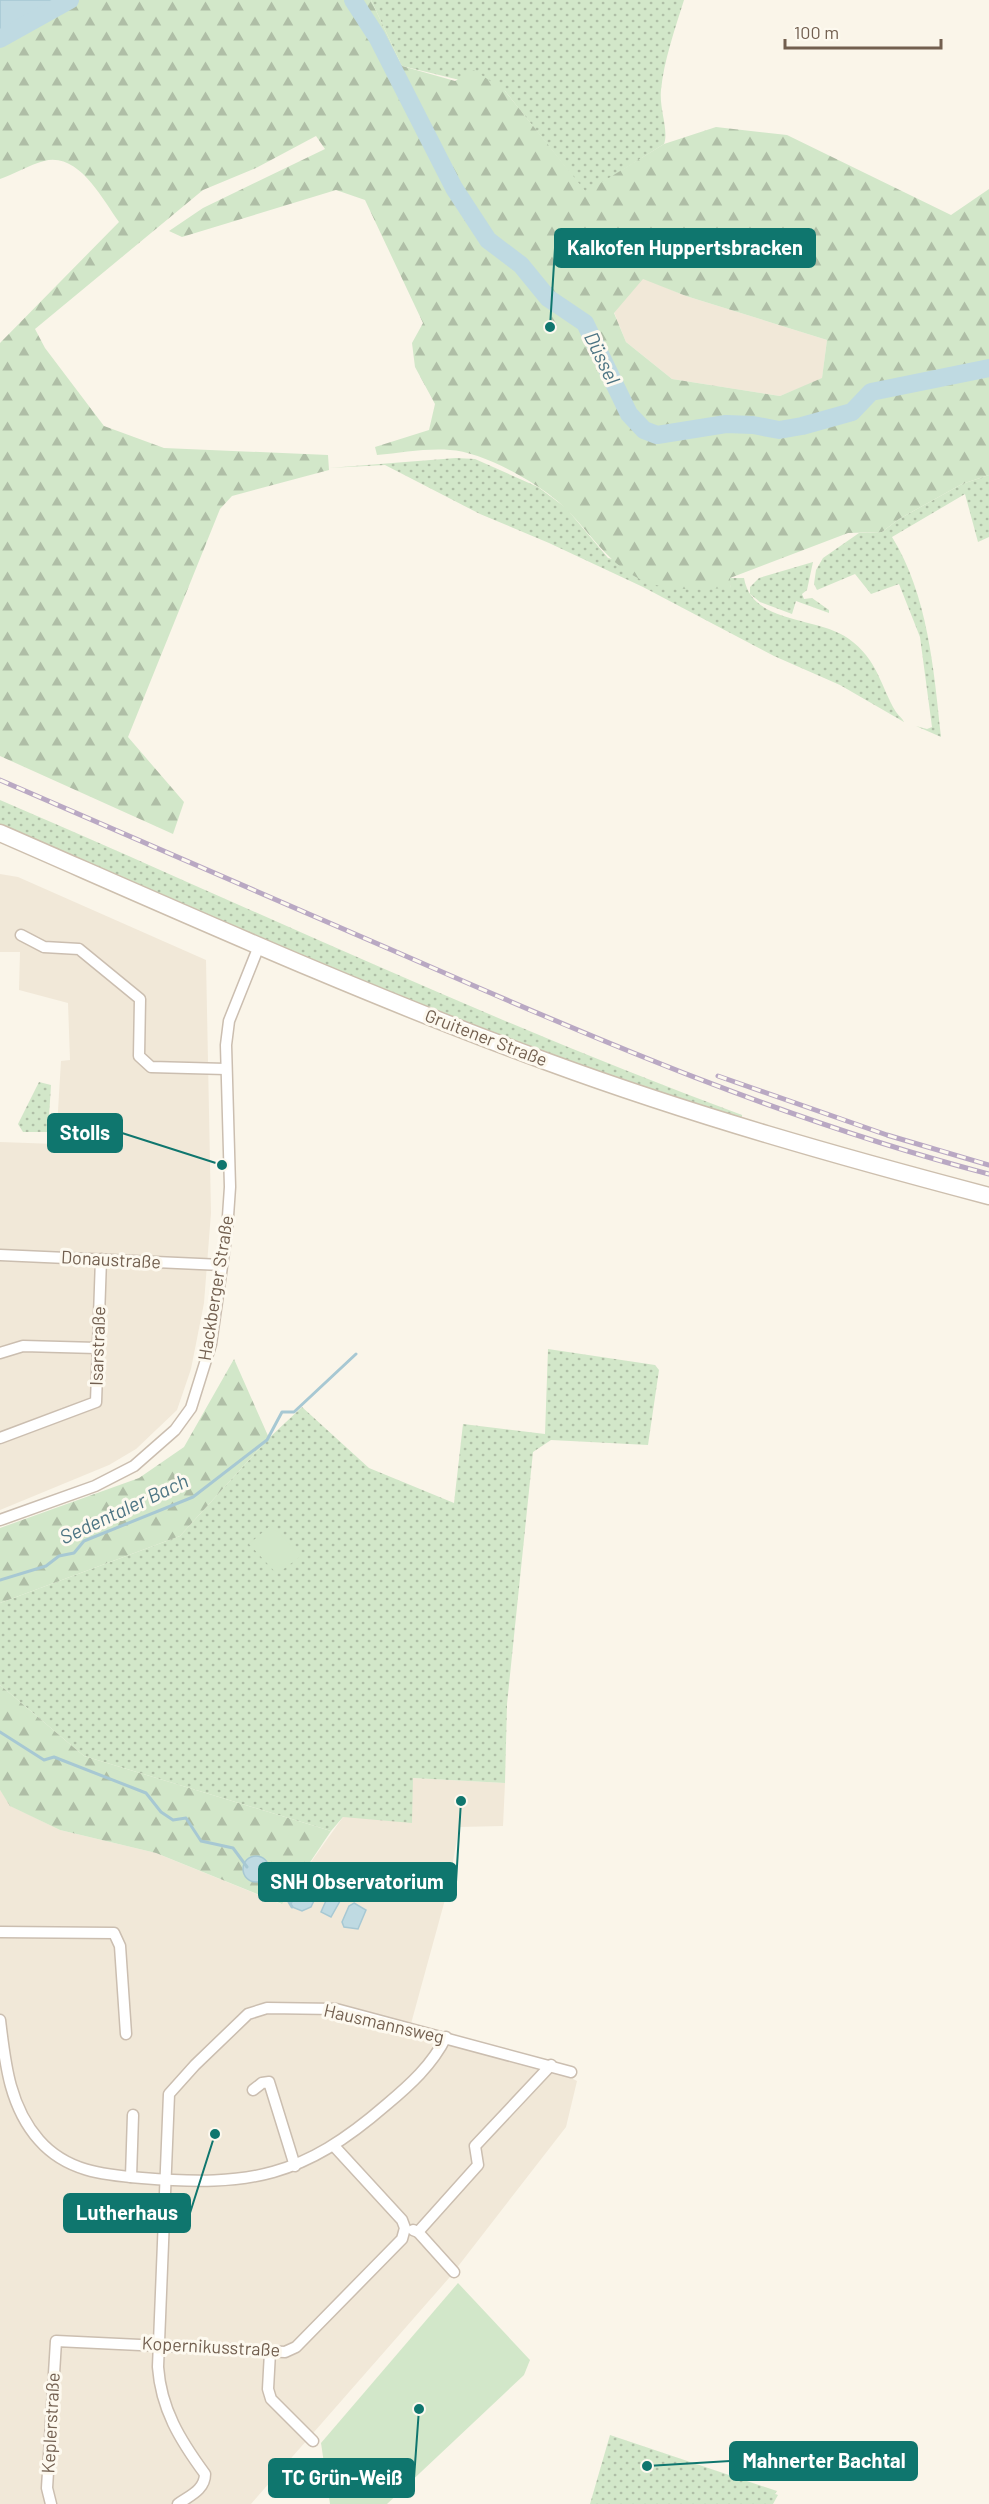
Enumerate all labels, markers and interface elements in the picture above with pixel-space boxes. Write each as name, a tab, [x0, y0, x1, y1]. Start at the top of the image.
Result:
scale bar	[785, 12, 941, 50]
text: 100 m	[794, 21, 839, 43]
callout: Kalkofen Huppertsbracken	[555, 229, 815, 267]
text: Kalkofen Huppertsbracken	[567, 235, 803, 259]
water label: Düssel	[580, 327, 626, 388]
street label: Gruitener Straße	[422, 1004, 551, 1071]
callout: Stolls	[48, 1114, 122, 1152]
text: Stolls	[60, 1120, 110, 1144]
street label: Hackberger Straße	[193, 1214, 237, 1362]
street label: Donaustraße	[61, 1245, 162, 1273]
street label: Isarstraße	[85, 1306, 109, 1386]
water label: Sedentaler Bach	[55, 1468, 192, 1548]
callout: SNH Observatorium	[259, 1863, 456, 1901]
text: SNH Observatorium	[270, 1869, 444, 1893]
street label: Hausmannsweg	[322, 1998, 447, 2048]
callout: Lutherhaus	[64, 2194, 190, 2232]
text: Lutherhaus	[76, 2200, 178, 2224]
street label: Kopernikusstraße	[141, 2331, 281, 2361]
street label: Keplerstraße	[36, 2372, 64, 2474]
callout: Mahnerter Bachtal	[730, 2442, 917, 2480]
text: Mahnerter Bachtal	[742, 2448, 906, 2472]
callout: TC Grün-Weiß	[269, 2459, 414, 2497]
text: TC Grün-Weiß	[282, 2465, 403, 2489]

